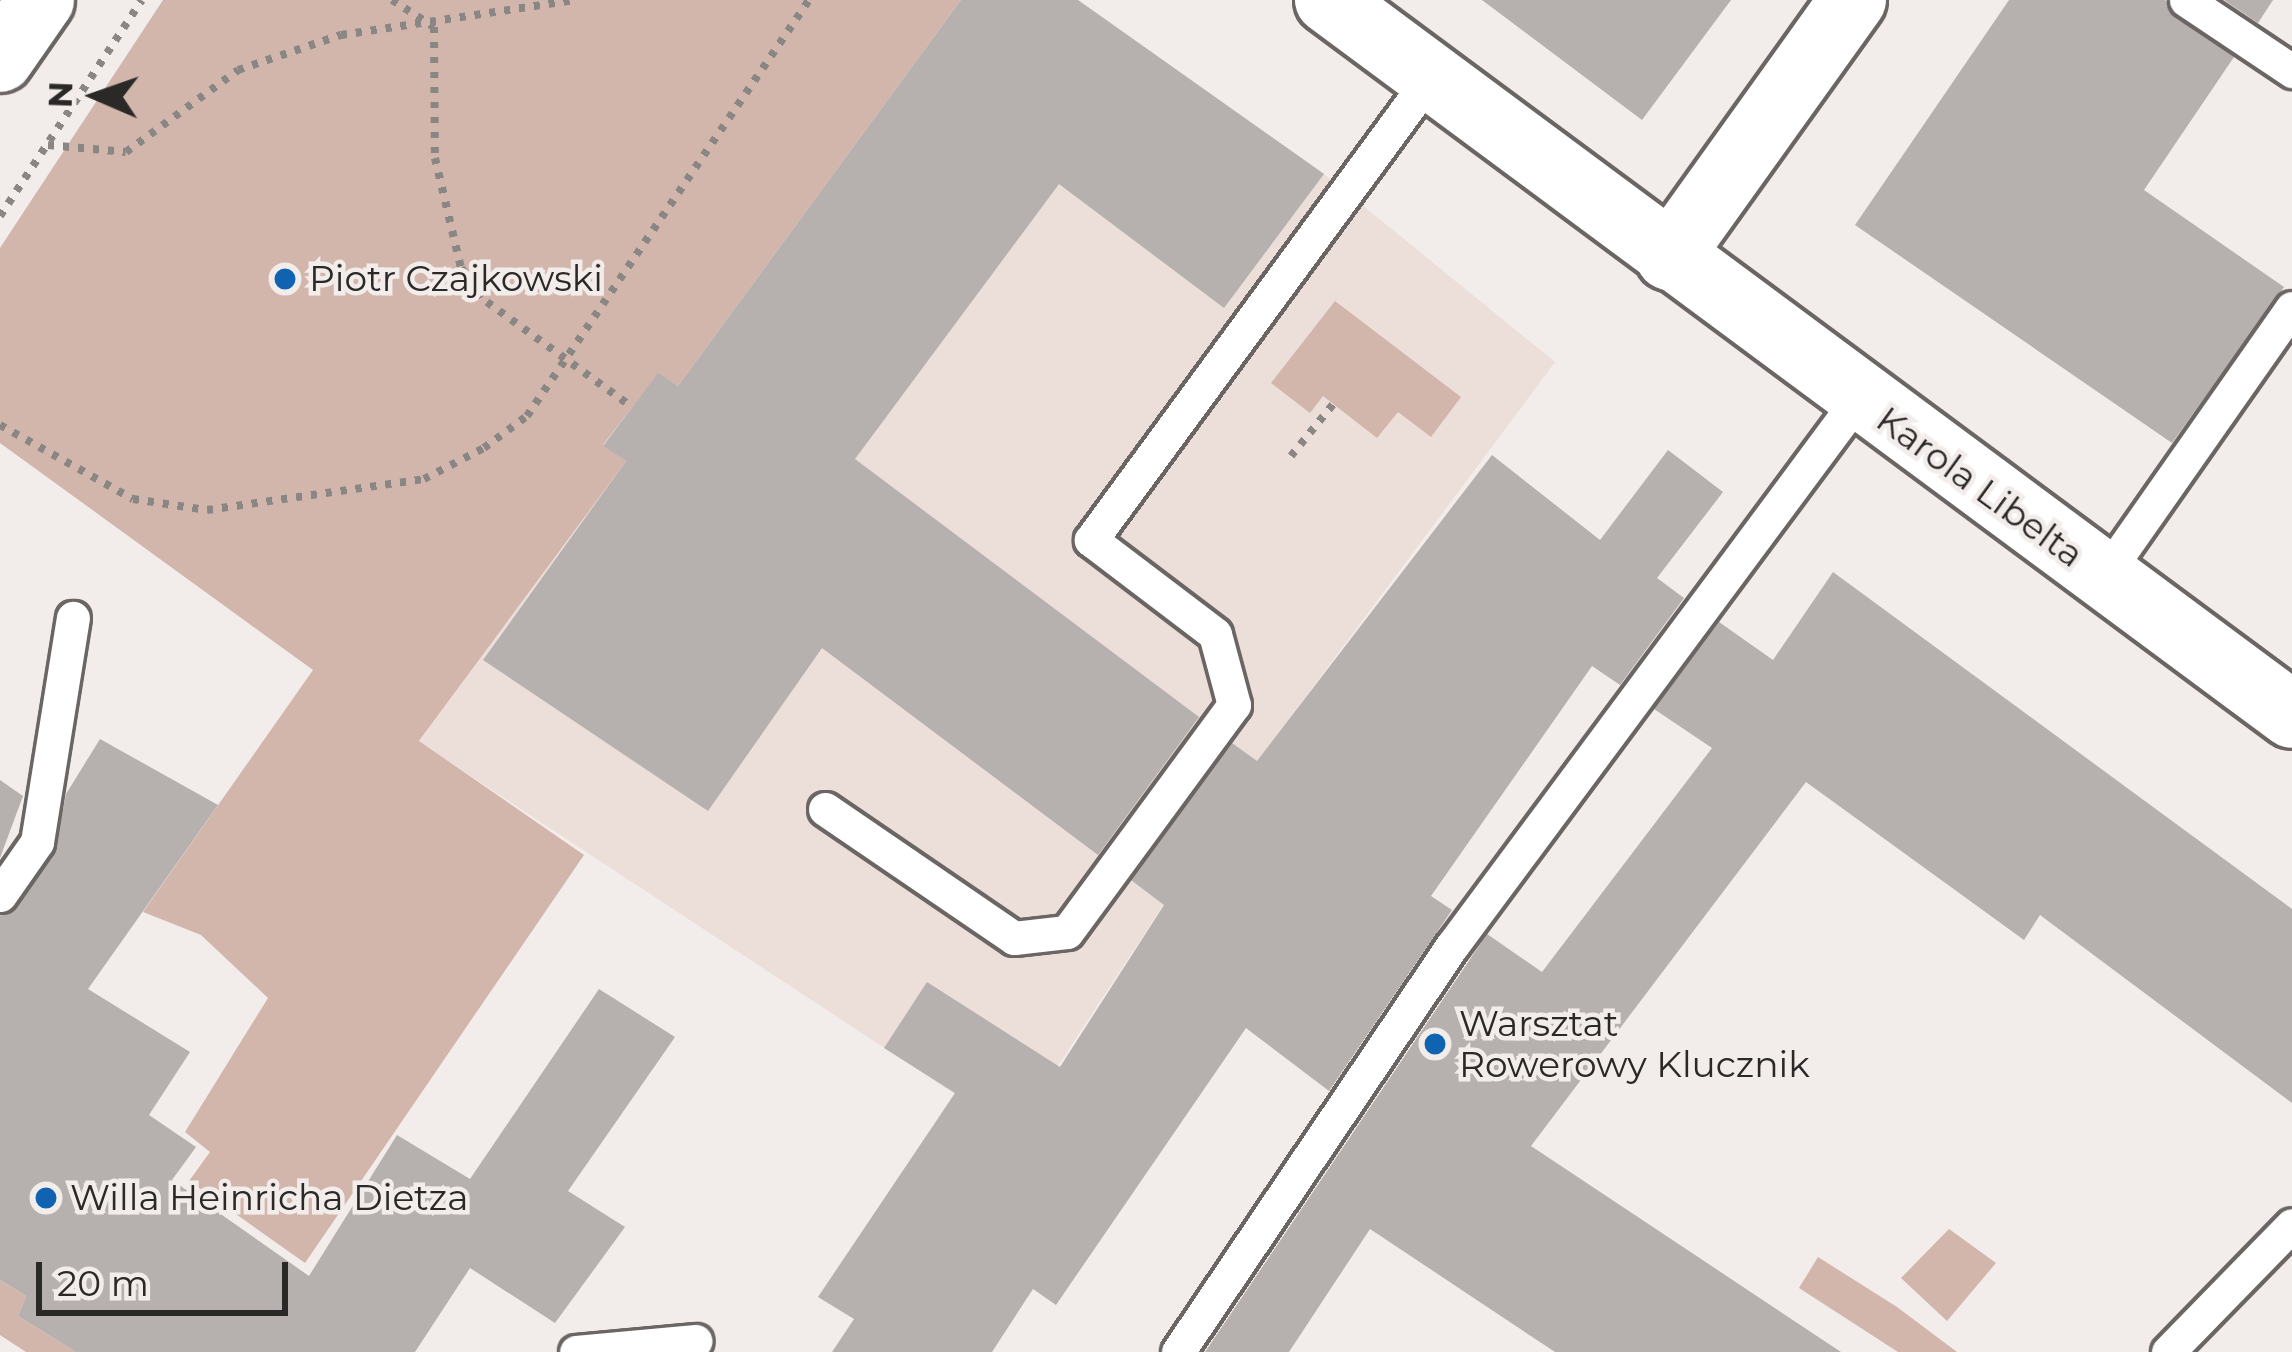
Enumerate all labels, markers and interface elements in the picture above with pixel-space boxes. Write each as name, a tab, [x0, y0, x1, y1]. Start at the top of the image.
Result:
north arrow	[36, 36, 156, 156]
text: N	[40, 81, 80, 109]
place label: Piotr Czajkowski	[309, 257, 603, 301]
marker: Piotr Czajkowski	[272, 266, 298, 292]
street label: Karola Libelta	[1868, 398, 2092, 576]
place label: Warsztat Rowerowy Klucznik	[1459, 1001, 1810, 1086]
marker: Warsztat Rowerowy Klucznik	[1422, 1031, 1448, 1057]
place label: Willa Heinricha Dietza	[70, 1176, 468, 1220]
marker: Willa Heinricha Dietza	[33, 1185, 59, 1211]
scale bar	[42, 1238, 294, 1312]
text: 20 m	[57, 1261, 149, 1305]

